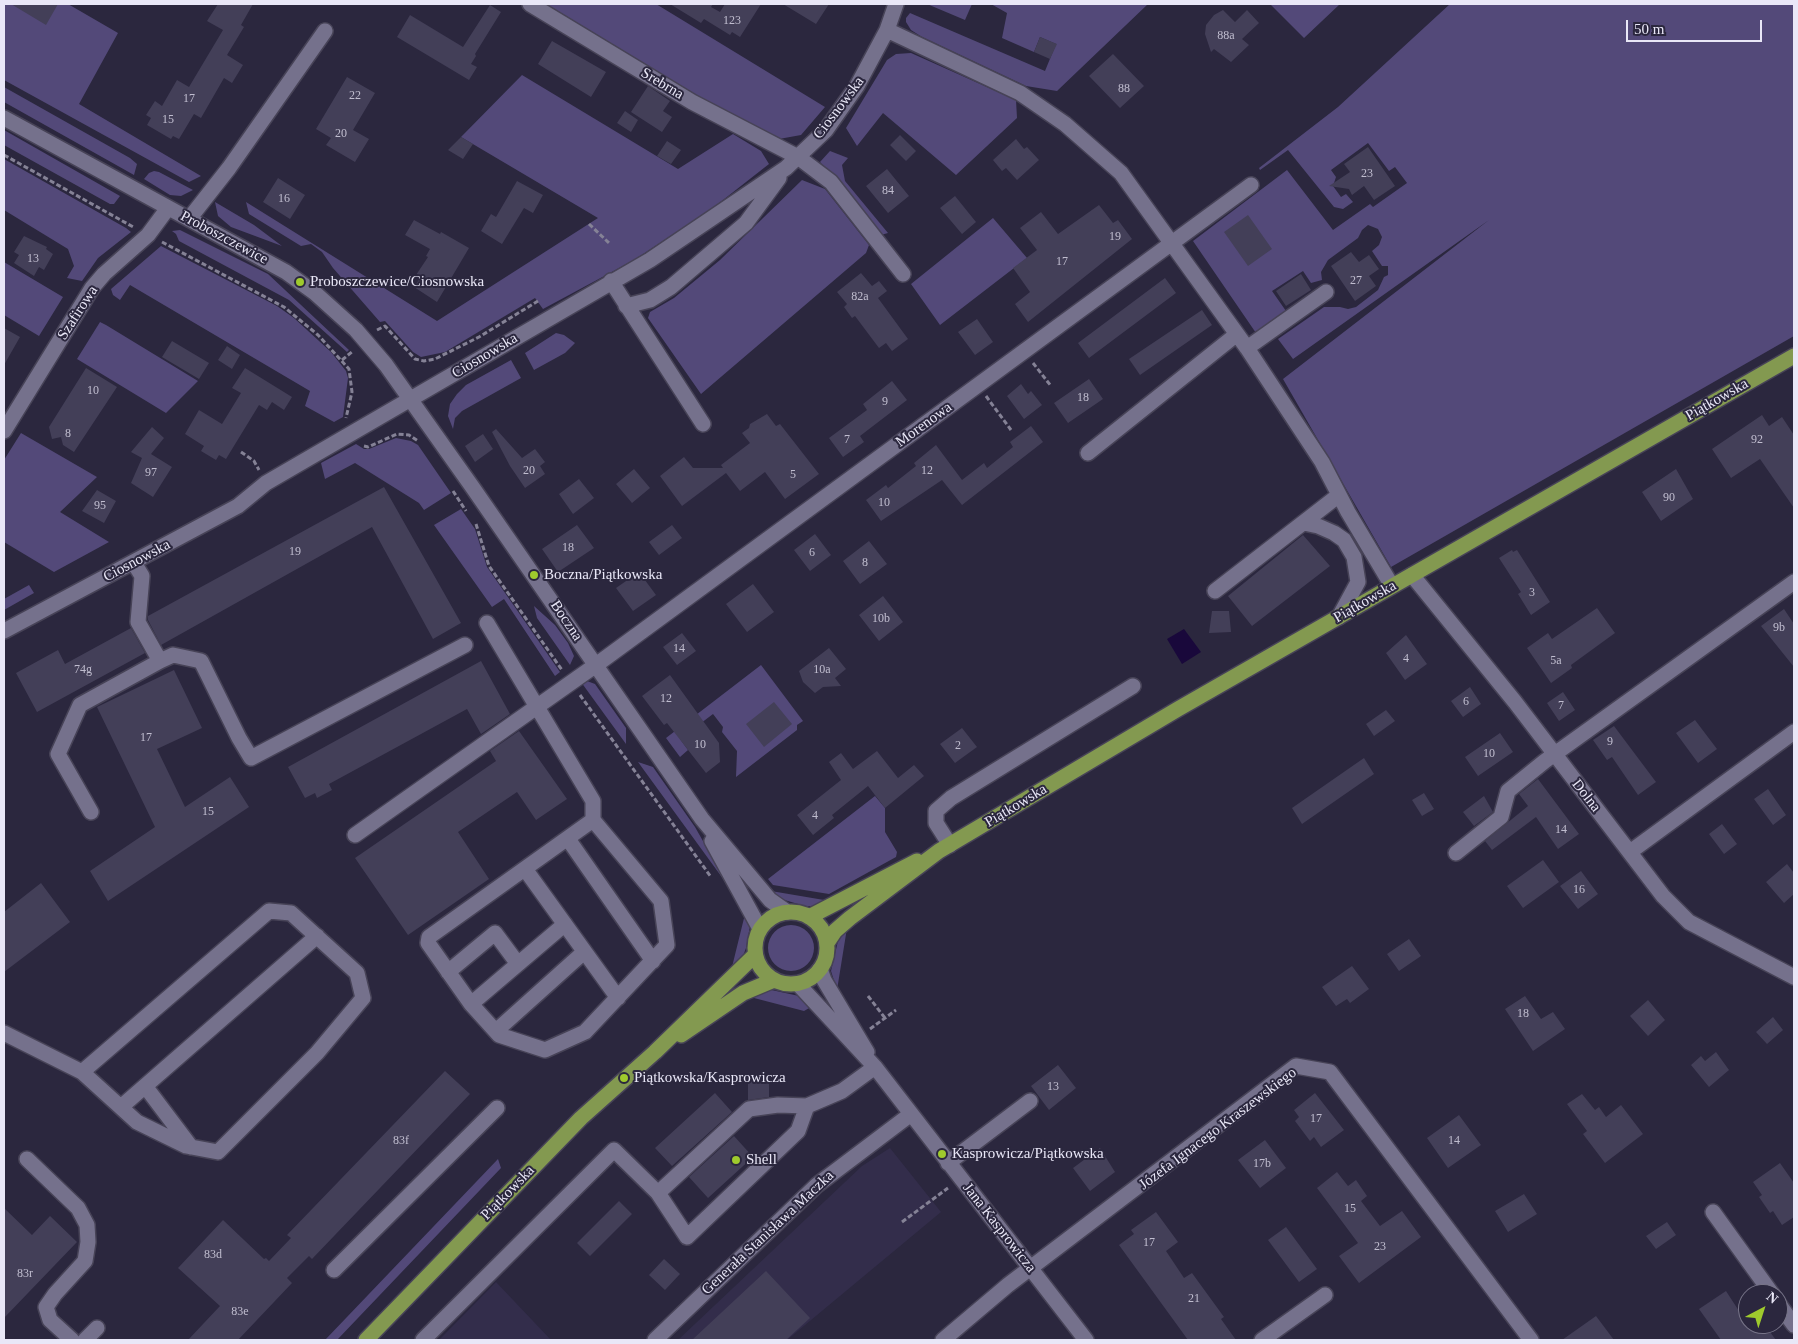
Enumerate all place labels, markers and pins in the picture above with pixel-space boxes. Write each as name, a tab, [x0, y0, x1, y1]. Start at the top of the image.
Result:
place label: Proboszczewice/Ciosnowska	[310, 273, 484, 291]
marker: Proboszczewice/Ciosnowska	[294, 276, 306, 288]
place label: Boczna/Piątkowska	[544, 566, 662, 584]
marker: Boczna/Piątkowska	[528, 569, 540, 581]
place label: Piątkowska/Kasprowicza	[634, 1069, 786, 1087]
marker: Piątkowska/Kasprowicza	[618, 1072, 630, 1084]
place label: Kasprowicza/Piątkowska	[952, 1145, 1104, 1163]
marker: Kasprowicza/Piątkowska	[936, 1148, 948, 1160]
place label: Shell	[746, 1151, 777, 1169]
marker: Shell	[730, 1154, 742, 1166]

